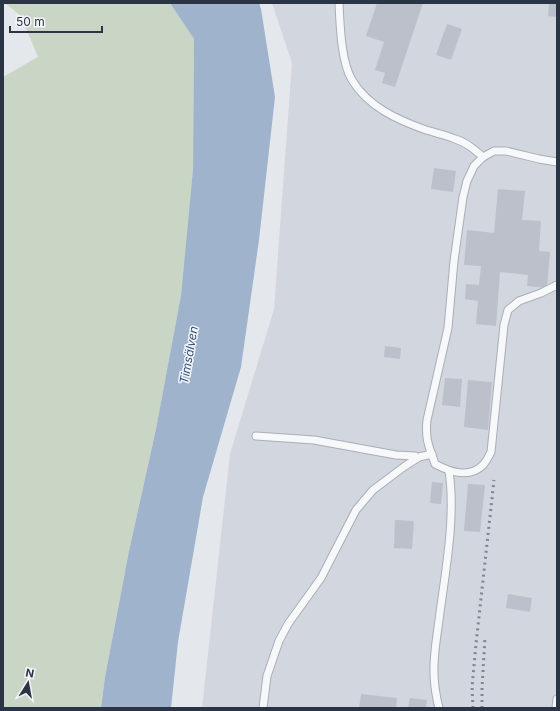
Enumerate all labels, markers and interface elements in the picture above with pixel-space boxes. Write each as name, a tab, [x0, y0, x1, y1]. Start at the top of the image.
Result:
scale bar	[10, 8, 102, 34]
text: 50 m	[16, 14, 45, 29]
water label: Timsälven	[176, 325, 201, 385]
north arrow	[8, 663, 48, 703]
text: N	[24, 666, 35, 681]

